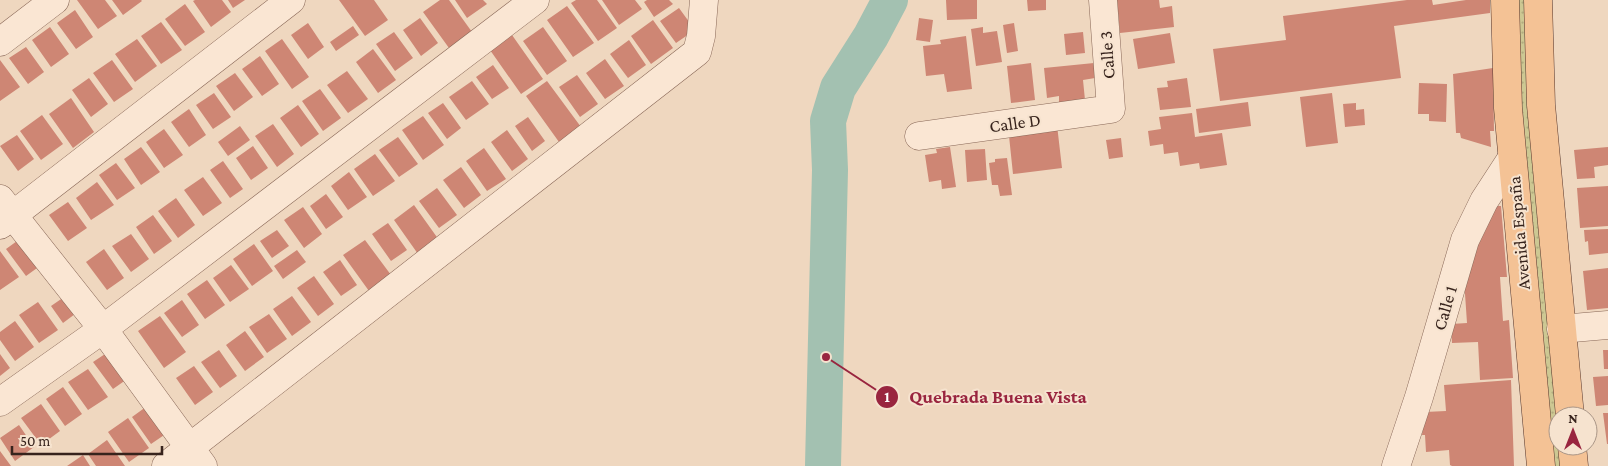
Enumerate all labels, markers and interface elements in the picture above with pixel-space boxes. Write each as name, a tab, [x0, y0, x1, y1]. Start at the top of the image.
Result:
street label: Calle 3	[1095, 30, 1119, 80]
street label: Calle D	[988, 110, 1042, 136]
street label: Avenida España	[1504, 175, 1534, 291]
street label: Calle 1	[1429, 283, 1461, 333]
callout: Quebrada Buena Vista	[874, 380, 1097, 414]
text: Quebrada Buena Vista	[909, 386, 1088, 407]
text: 1	[884, 389, 890, 405]
north arrow	[1548, 406, 1598, 456]
text: N	[1568, 410, 1578, 426]
scale bar	[12, 424, 162, 456]
text: 50 m	[20, 433, 50, 449]

